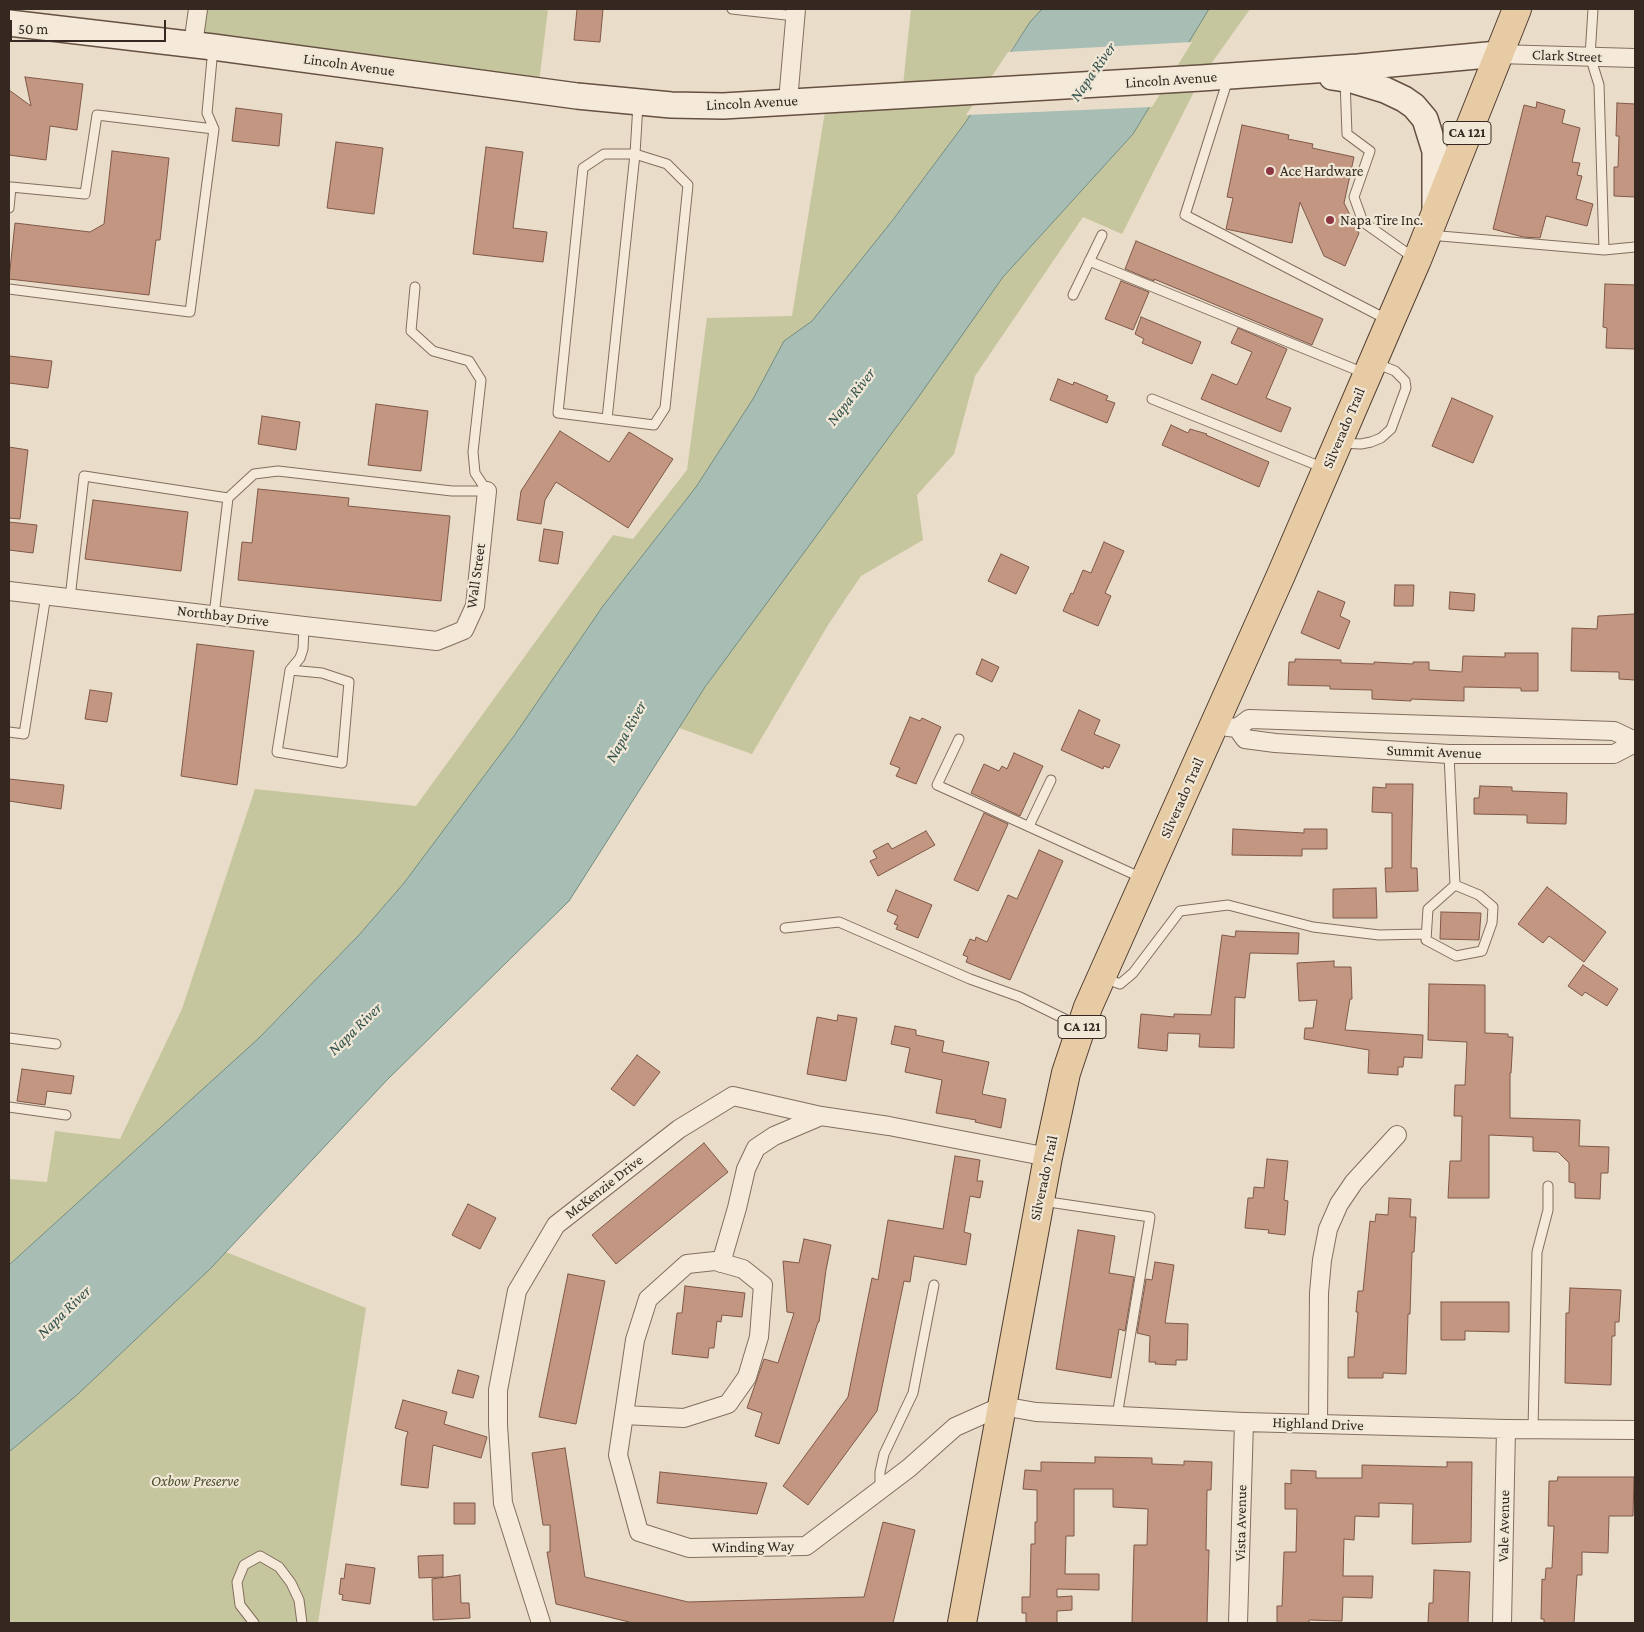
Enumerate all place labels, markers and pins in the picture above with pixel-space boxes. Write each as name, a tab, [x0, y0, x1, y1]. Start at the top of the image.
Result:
place label: Ace Hardware	[1280, 162, 1363, 180]
marker: Ace Hardware	[1264, 165, 1276, 177]
place label: Napa Tire Inc.	[1340, 211, 1423, 229]
marker: Napa Tire Inc.	[1324, 214, 1336, 226]

